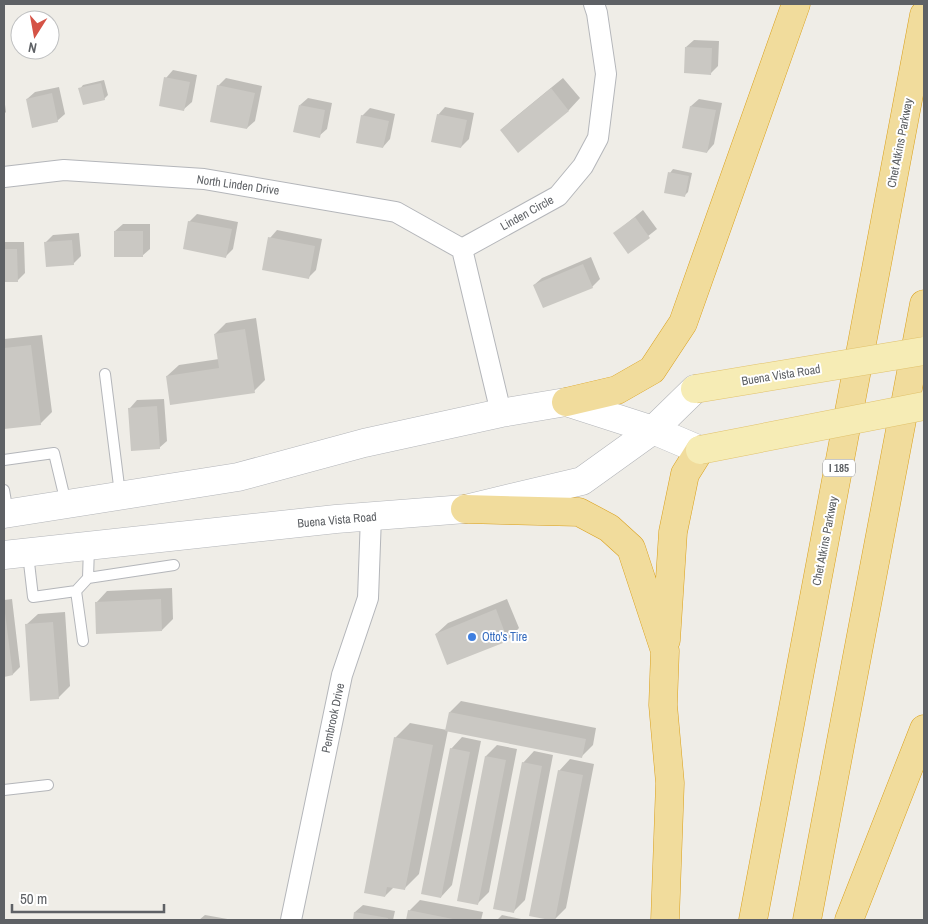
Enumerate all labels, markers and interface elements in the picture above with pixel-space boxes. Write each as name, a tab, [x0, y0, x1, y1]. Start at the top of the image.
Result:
north arrow	[10, 10, 60, 60]
text: N	[27, 38, 38, 57]
street label: Chet Atkins Parkway	[883, 97, 917, 189]
street label: North Linden Drive	[196, 171, 280, 199]
street label: Linden Circle	[498, 192, 556, 234]
street label: Buena Vista Road	[740, 361, 822, 389]
road number: I 185	[823, 459, 855, 476]
street label: Chet Atkins Parkway	[808, 495, 842, 587]
street label: Buena Vista Road	[297, 509, 377, 531]
place label: Otto's Tire	[482, 629, 527, 645]
marker: Otto's Tire	[466, 631, 478, 643]
street label: Pembrook Drive	[318, 682, 348, 754]
scale bar	[12, 882, 165, 914]
text: 50 m	[20, 888, 47, 909]

